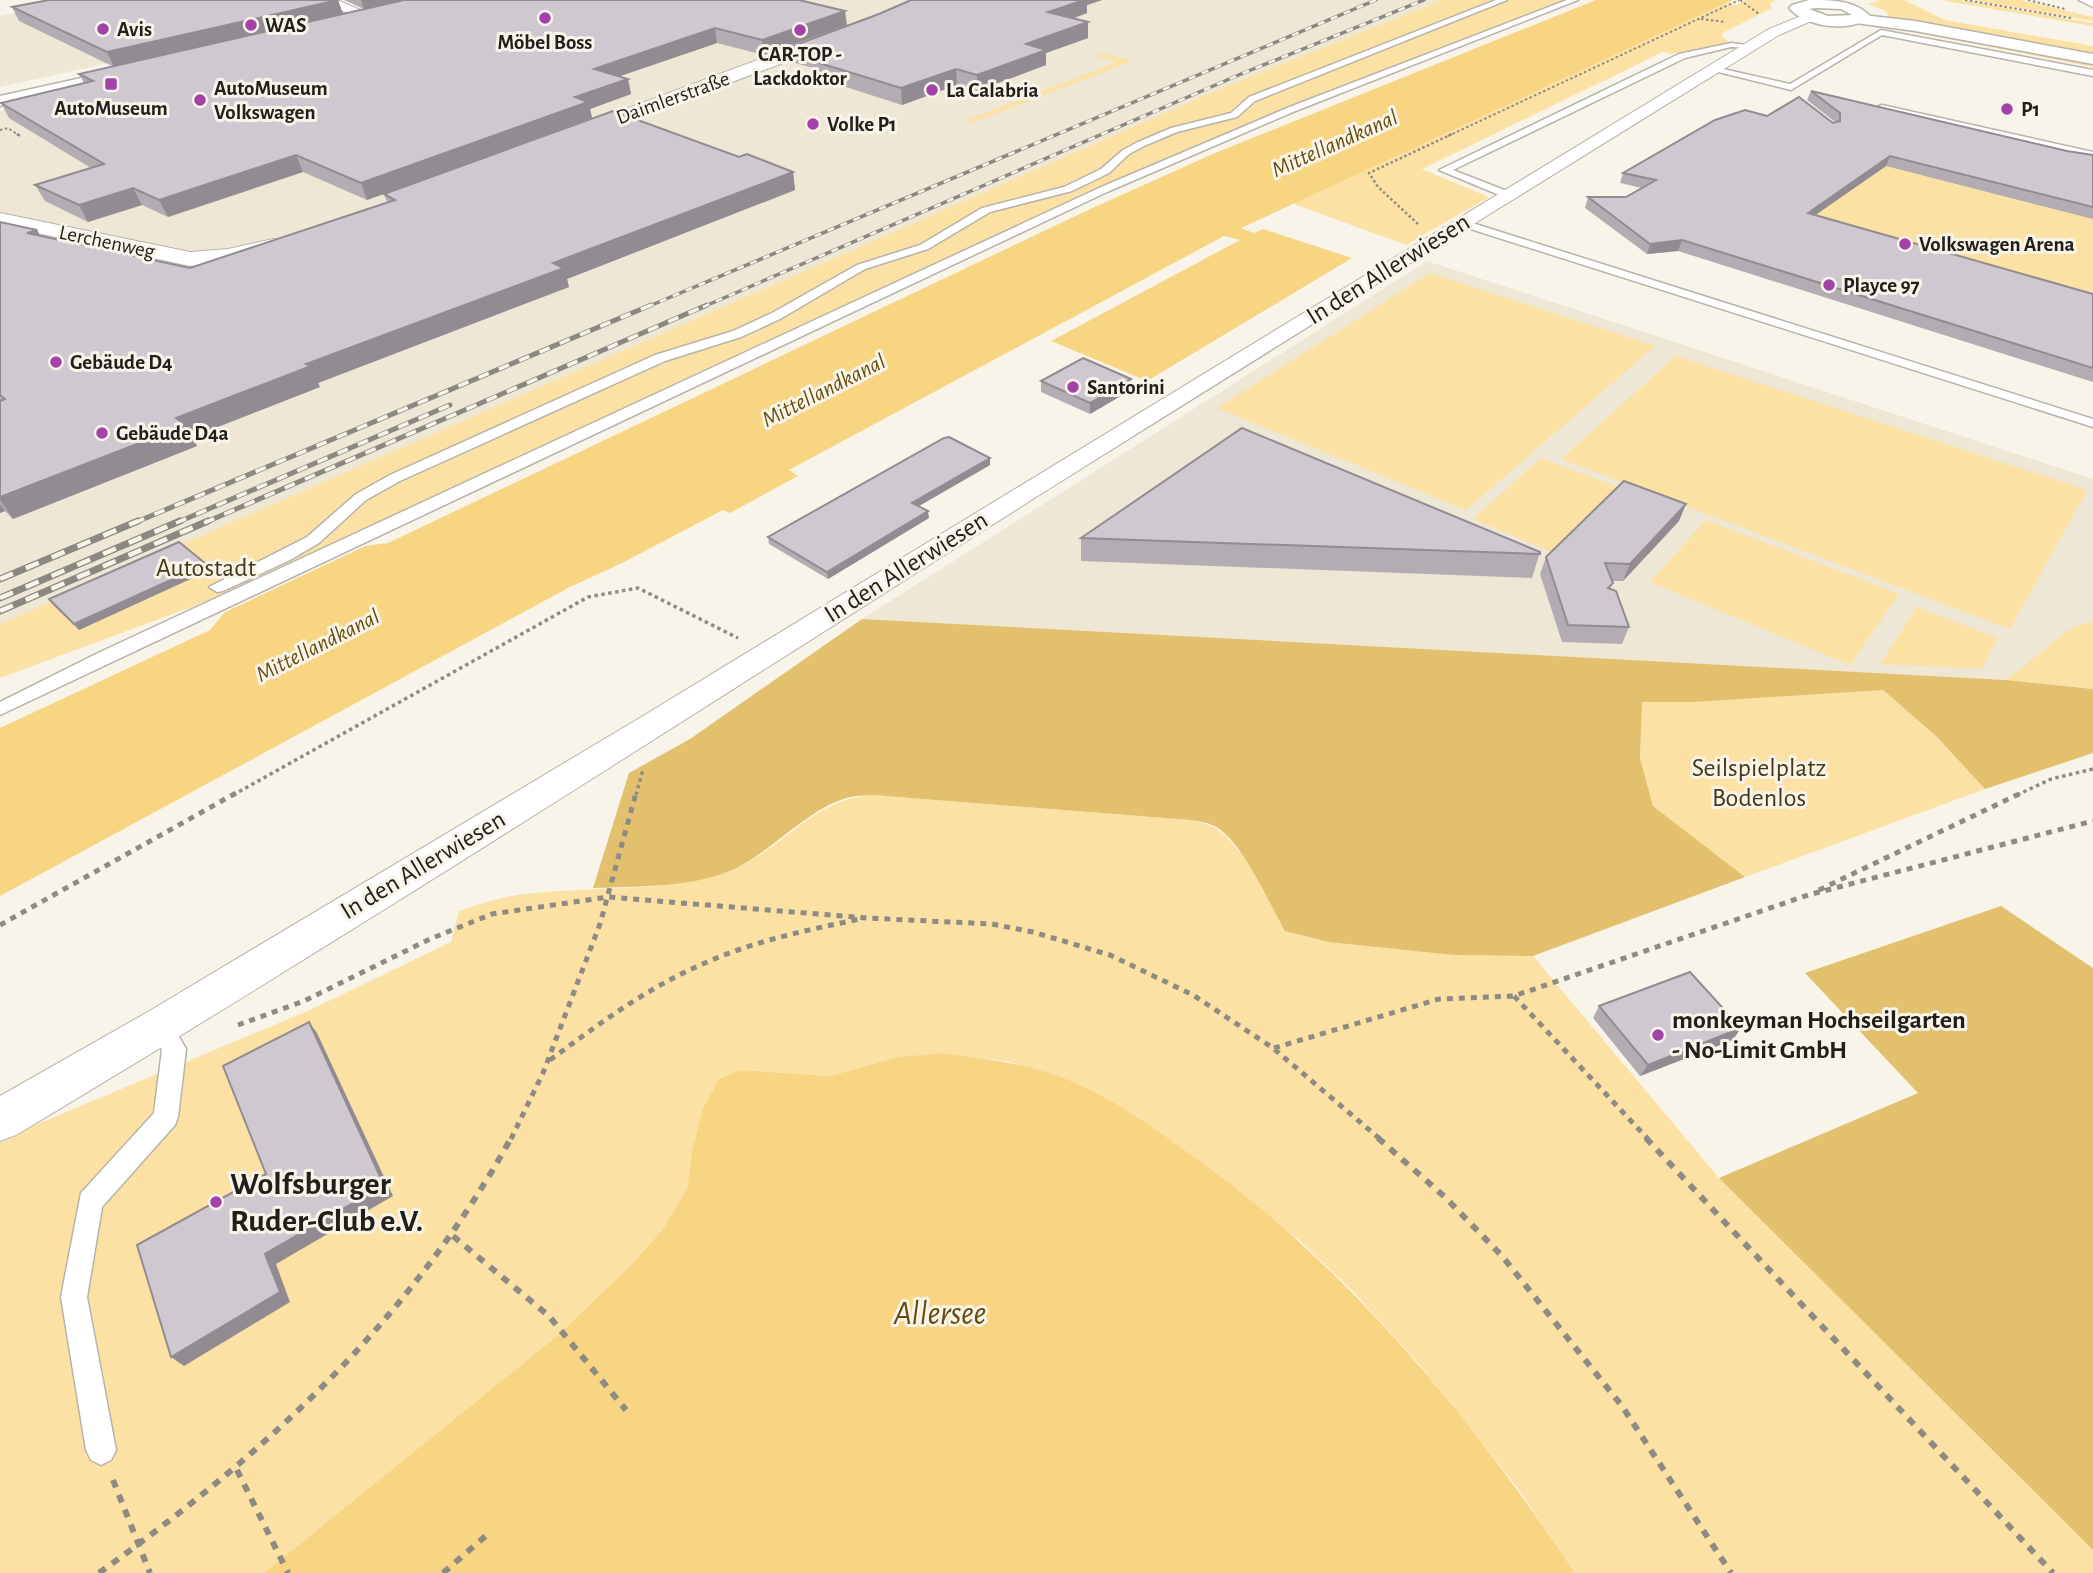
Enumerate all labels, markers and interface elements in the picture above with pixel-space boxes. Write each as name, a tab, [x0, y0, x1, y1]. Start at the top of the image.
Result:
marker: Möbel Boss	[537, 10, 553, 26]
place label: WAS	[265, 15, 306, 36]
marker: WAS	[243, 17, 259, 33]
place label: Avis	[117, 19, 152, 40]
marker: Avis	[95, 21, 111, 37]
marker: CAR-TOP - Lackdoktor	[792, 22, 808, 38]
place label: Möbel Boss	[498, 32, 592, 53]
place label: CAR-TOP - Lackdoktor	[753, 44, 847, 89]
street label: Daimlerstraße	[614, 68, 732, 128]
marker: AutoMuseum	[103, 76, 119, 92]
place label: AutoMuseum Volkswagen	[214, 78, 328, 123]
place label: La Calabria	[946, 80, 1039, 101]
marker: La Calabria	[924, 82, 940, 98]
marker: AutoMuseum Volkswagen	[192, 92, 208, 108]
place label: AutoMuseum	[54, 98, 168, 119]
place label: P1	[2021, 99, 2040, 120]
marker: P1	[1999, 101, 2015, 117]
water label: Mittellandkanal	[1268, 106, 1402, 182]
place label: Volke P1	[827, 114, 897, 135]
marker: Volke P1	[805, 116, 821, 132]
street label: In den Allerwiesen	[1302, 208, 1474, 330]
street label: Lerchenweg	[57, 222, 158, 263]
place label: Volkswagen Arena	[1919, 234, 2075, 255]
marker: Volkswagen Arena	[1897, 236, 1913, 252]
place label: Playce 97	[1843, 275, 1920, 296]
marker: Playce 97	[1821, 277, 1837, 293]
water label: Mittellandkanal	[758, 350, 890, 432]
place label: Gebäude D4	[70, 352, 173, 373]
marker: Gebäude D4	[48, 354, 64, 370]
place label: Santorini	[1087, 377, 1165, 398]
marker: Santorini	[1065, 379, 1081, 395]
place label: Gebäude D4a	[116, 423, 229, 444]
marker: Gebäude D4a	[94, 425, 110, 441]
street label: In den Allerwiesen	[820, 506, 992, 628]
park label: Autostadt	[156, 555, 256, 581]
water label: Mittellandkanal	[252, 605, 384, 687]
park label: Seilspielplatz Bodenlos	[1692, 755, 1826, 811]
street label: In den Allerwiesen	[336, 806, 510, 924]
place label: monkeyman Hochseilgarten - No-Limit GmbH	[1672, 1007, 1966, 1063]
marker: monkeyman Hochseilgarten - No-Limit GmbH	[1650, 1027, 1666, 1043]
place label: Wolfsburger Ruder-Club e.V.	[230, 1168, 423, 1237]
marker: Wolfsburger Ruder-Club e.V.	[208, 1194, 224, 1210]
water label: Allersee	[893, 1298, 986, 1331]

